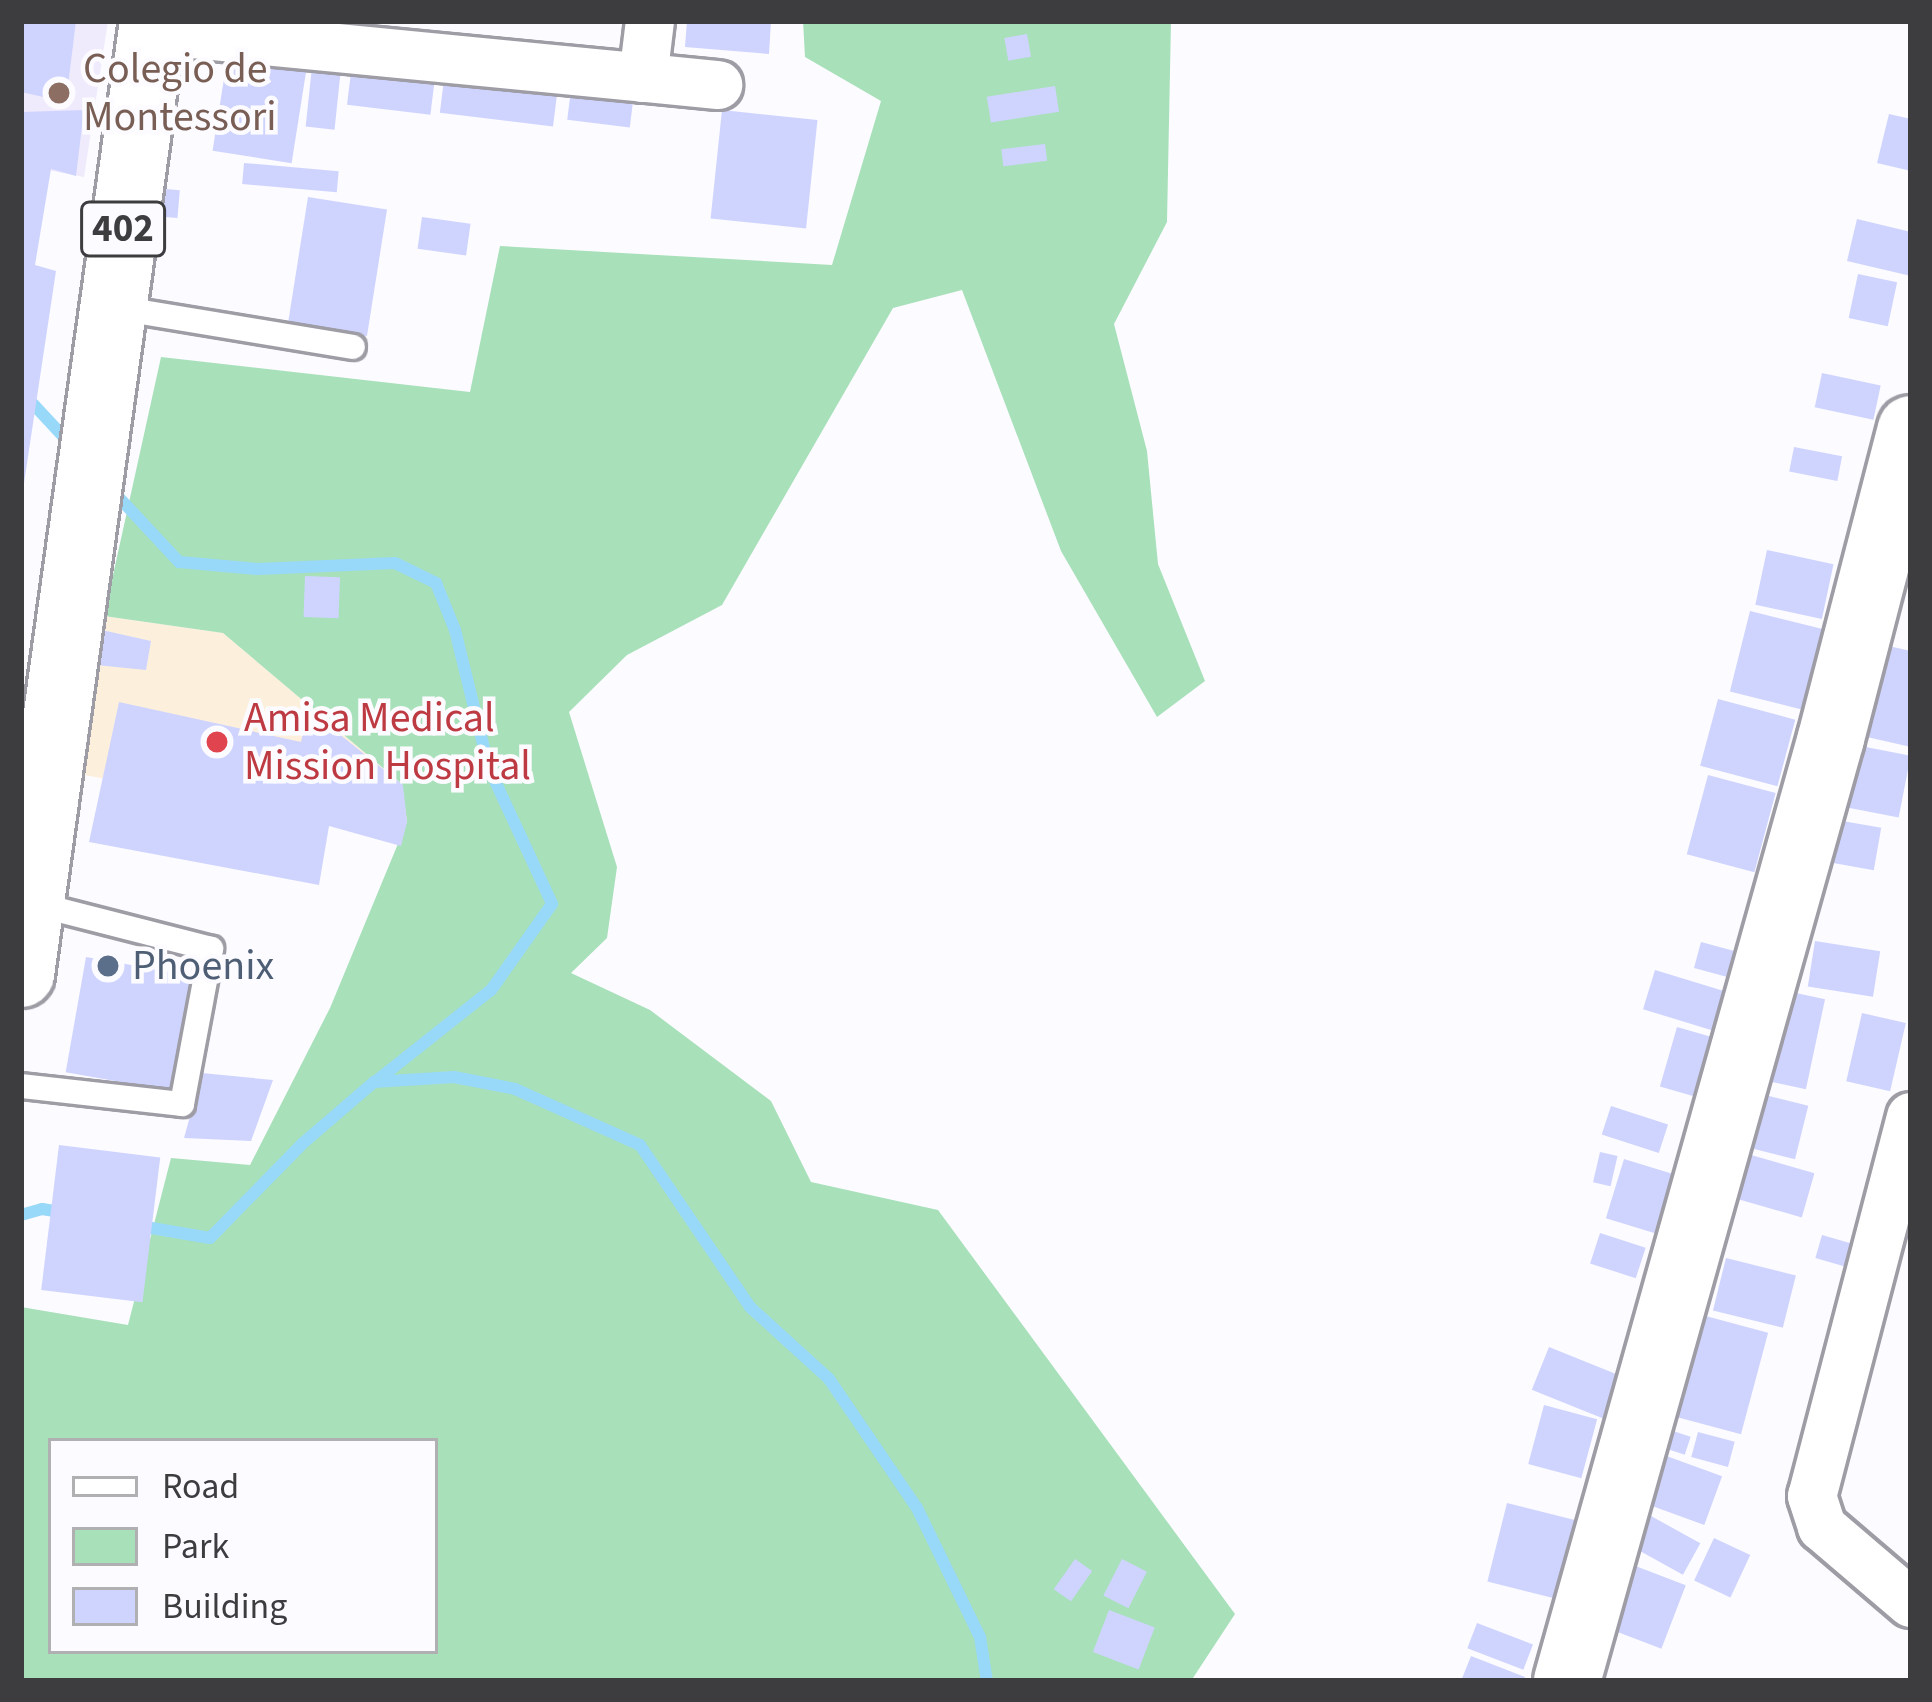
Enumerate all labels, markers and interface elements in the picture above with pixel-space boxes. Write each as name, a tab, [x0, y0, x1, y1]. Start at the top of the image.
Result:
place label: Colegio de Montessori	[83, 44, 277, 142]
marker: Colegio de Montessori	[46, 80, 72, 106]
road number: 402	[78, 196, 168, 262]
place label: Amisa Medical Mission Hospital	[244, 693, 531, 792]
marker: Amisa Medical Mission Hospital	[201, 726, 233, 758]
place label: Phoenix	[132, 941, 274, 991]
marker: Phoenix	[95, 953, 121, 979]
legend	[48, 1438, 438, 1654]
text: Road	[162, 1461, 239, 1512]
text: Park	[162, 1521, 229, 1572]
text: Building	[162, 1581, 287, 1632]

